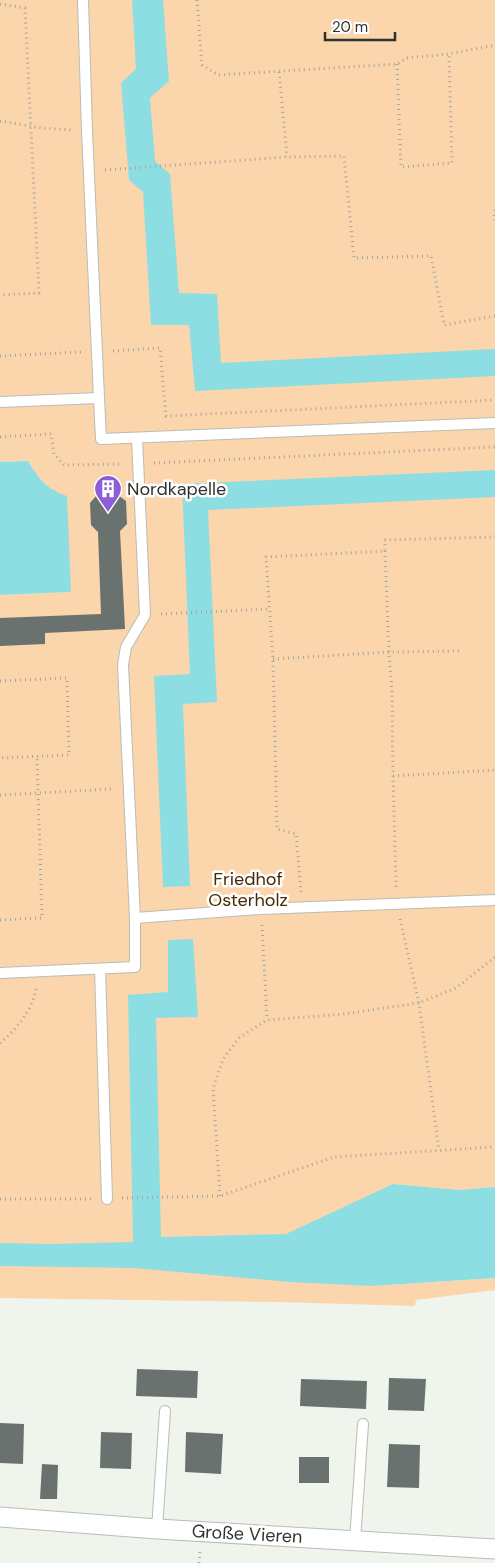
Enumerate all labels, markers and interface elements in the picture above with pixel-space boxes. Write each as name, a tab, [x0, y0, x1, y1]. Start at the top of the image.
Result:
scale bar	[325, 10, 395, 42]
text: 20 m	[332, 17, 368, 37]
building icon: Nordkapelle	[93, 474, 123, 513]
place label: Nordkapelle	[127, 477, 226, 501]
park label: Friedhof Osterholz	[208, 867, 288, 912]
street label: Große Vieren	[191, 1519, 303, 1549]

